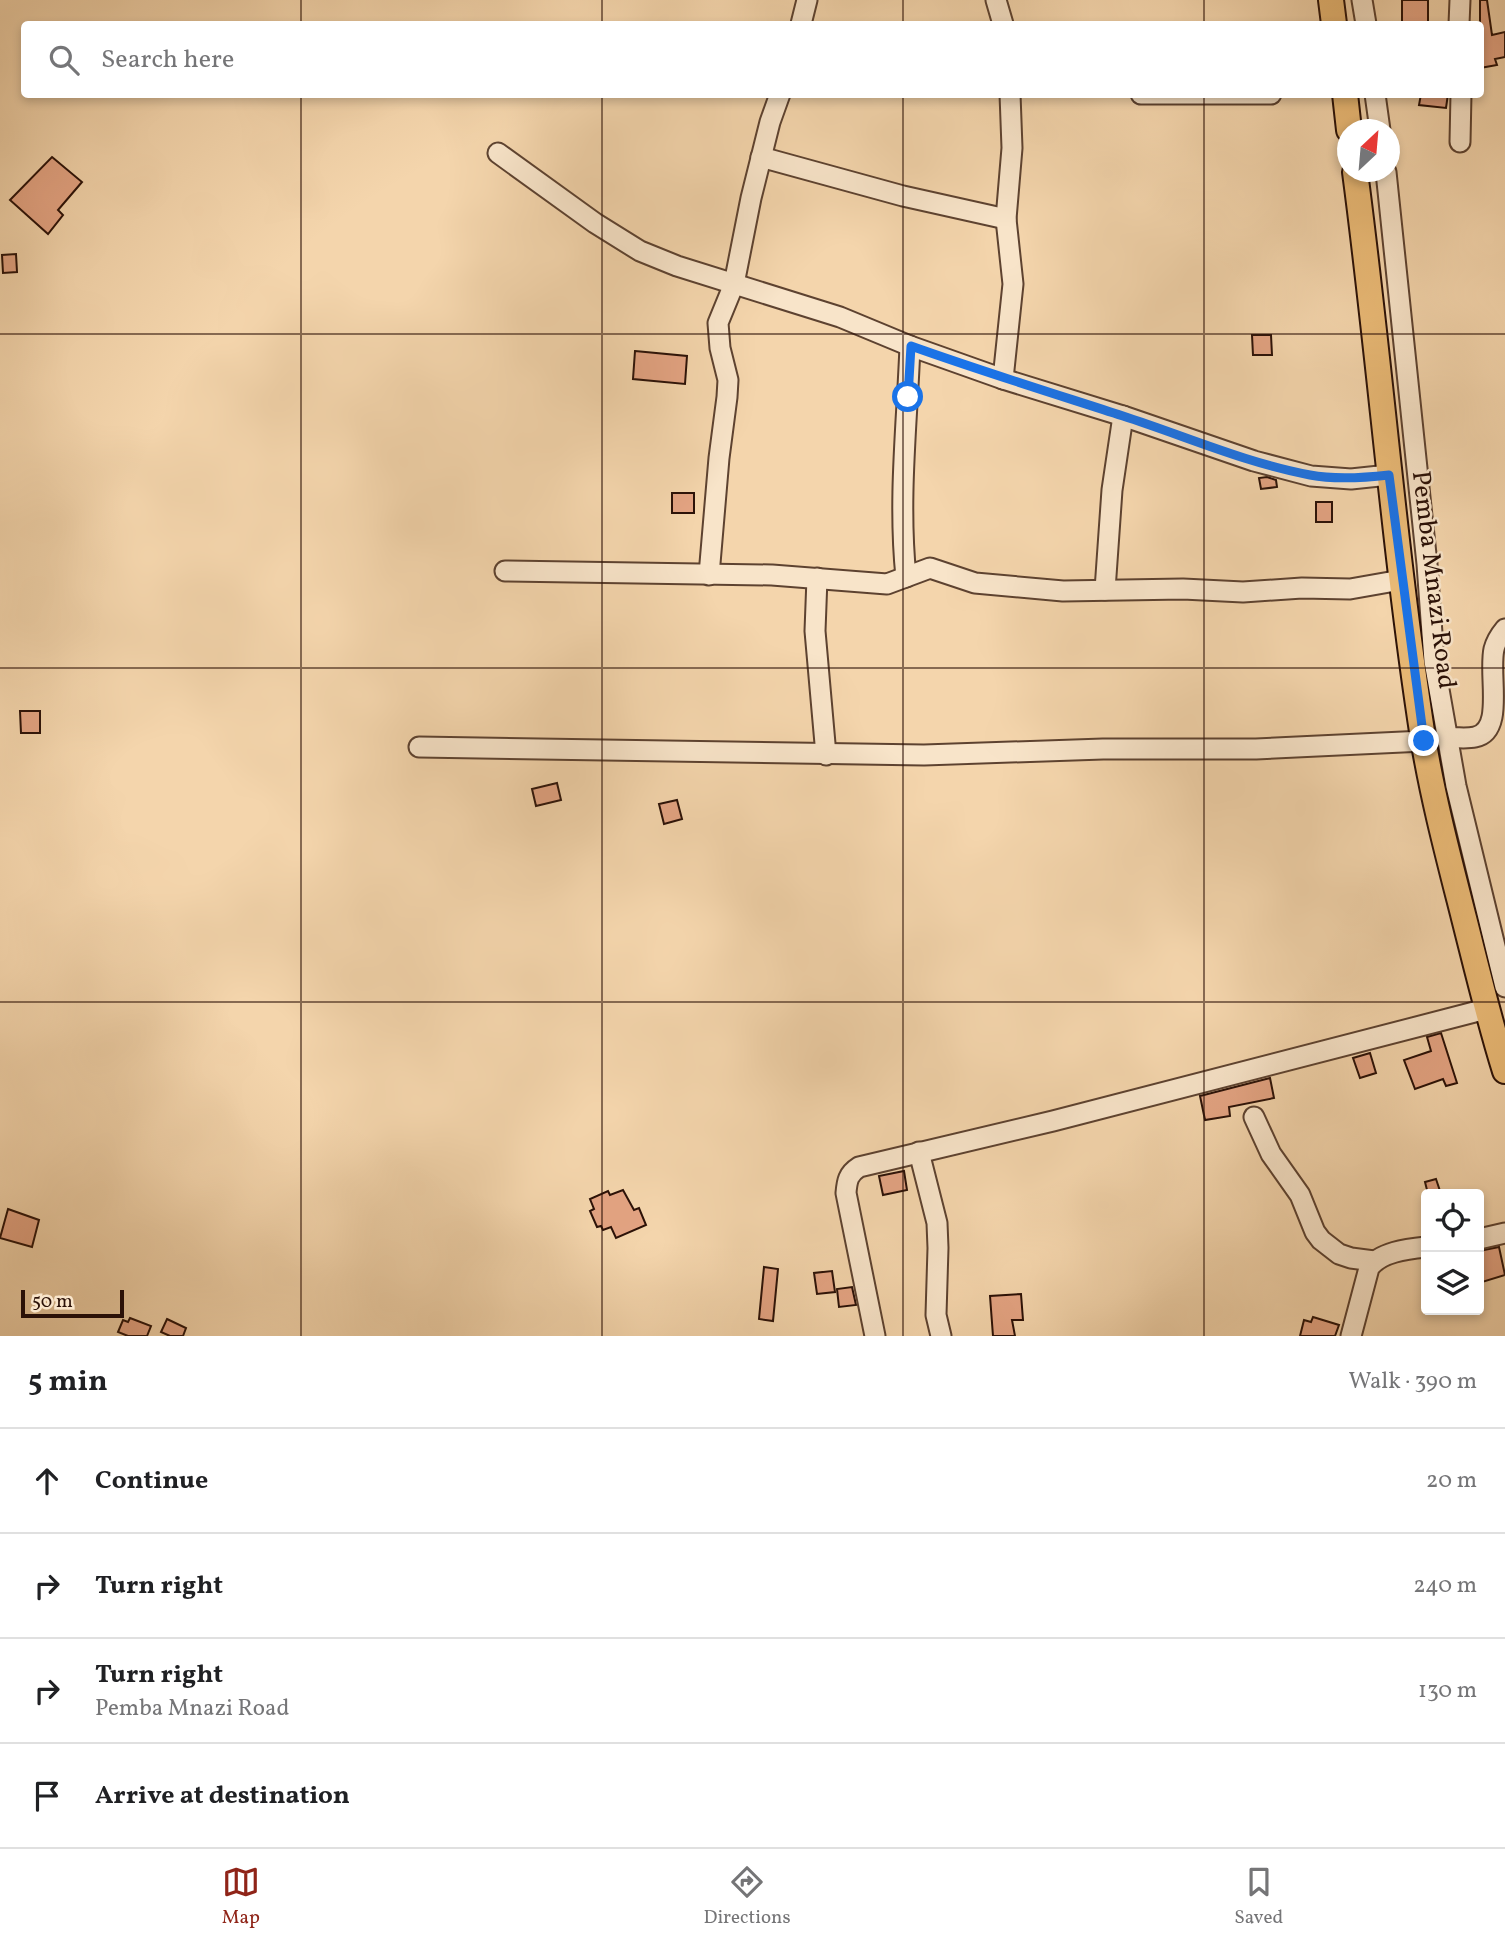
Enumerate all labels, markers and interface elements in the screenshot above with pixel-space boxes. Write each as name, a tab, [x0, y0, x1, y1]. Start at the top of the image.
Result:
search box	[21, 21, 1484, 98]
icon: search	[45, 41, 83, 79]
text: Search here	[101, 42, 234, 78]
north arrow	[1337, 119, 1400, 182]
route start	[892, 381, 923, 412]
street label: Pemba Mnazi Road	[1402, 469, 1464, 691]
route end	[1408, 725, 1439, 756]
map controls	[1421, 1189, 1484, 1315]
button: locate	[1421, 1189, 1484, 1252]
button: layers	[1421, 1252, 1484, 1315]
scale bar	[21, 1287, 124, 1319]
text: 50 m	[32, 1289, 73, 1315]
text: 5 min	[28, 1361, 108, 1403]
text: Walk · 390 m	[1348, 1366, 1477, 1398]
icon: ahead	[28, 1462, 66, 1500]
text: Continue	[95, 1463, 208, 1499]
text: 20 m	[1426, 1465, 1477, 1497]
icon: right	[28, 1567, 66, 1605]
text: Turn right	[95, 1568, 223, 1604]
text: 240 m	[1413, 1570, 1477, 1602]
text: Turn right	[95, 1657, 223, 1693]
icon: right	[28, 1672, 66, 1710]
text: 130 m	[1418, 1675, 1477, 1707]
text: Pemba Mnazi Road	[95, 1693, 289, 1725]
icon: arrive	[28, 1777, 66, 1815]
text: Arrive at destination	[95, 1778, 350, 1814]
tab: Map	[222, 1863, 260, 1931]
tab: Directions	[704, 1863, 791, 1931]
tab: Saved	[1234, 1863, 1283, 1931]

